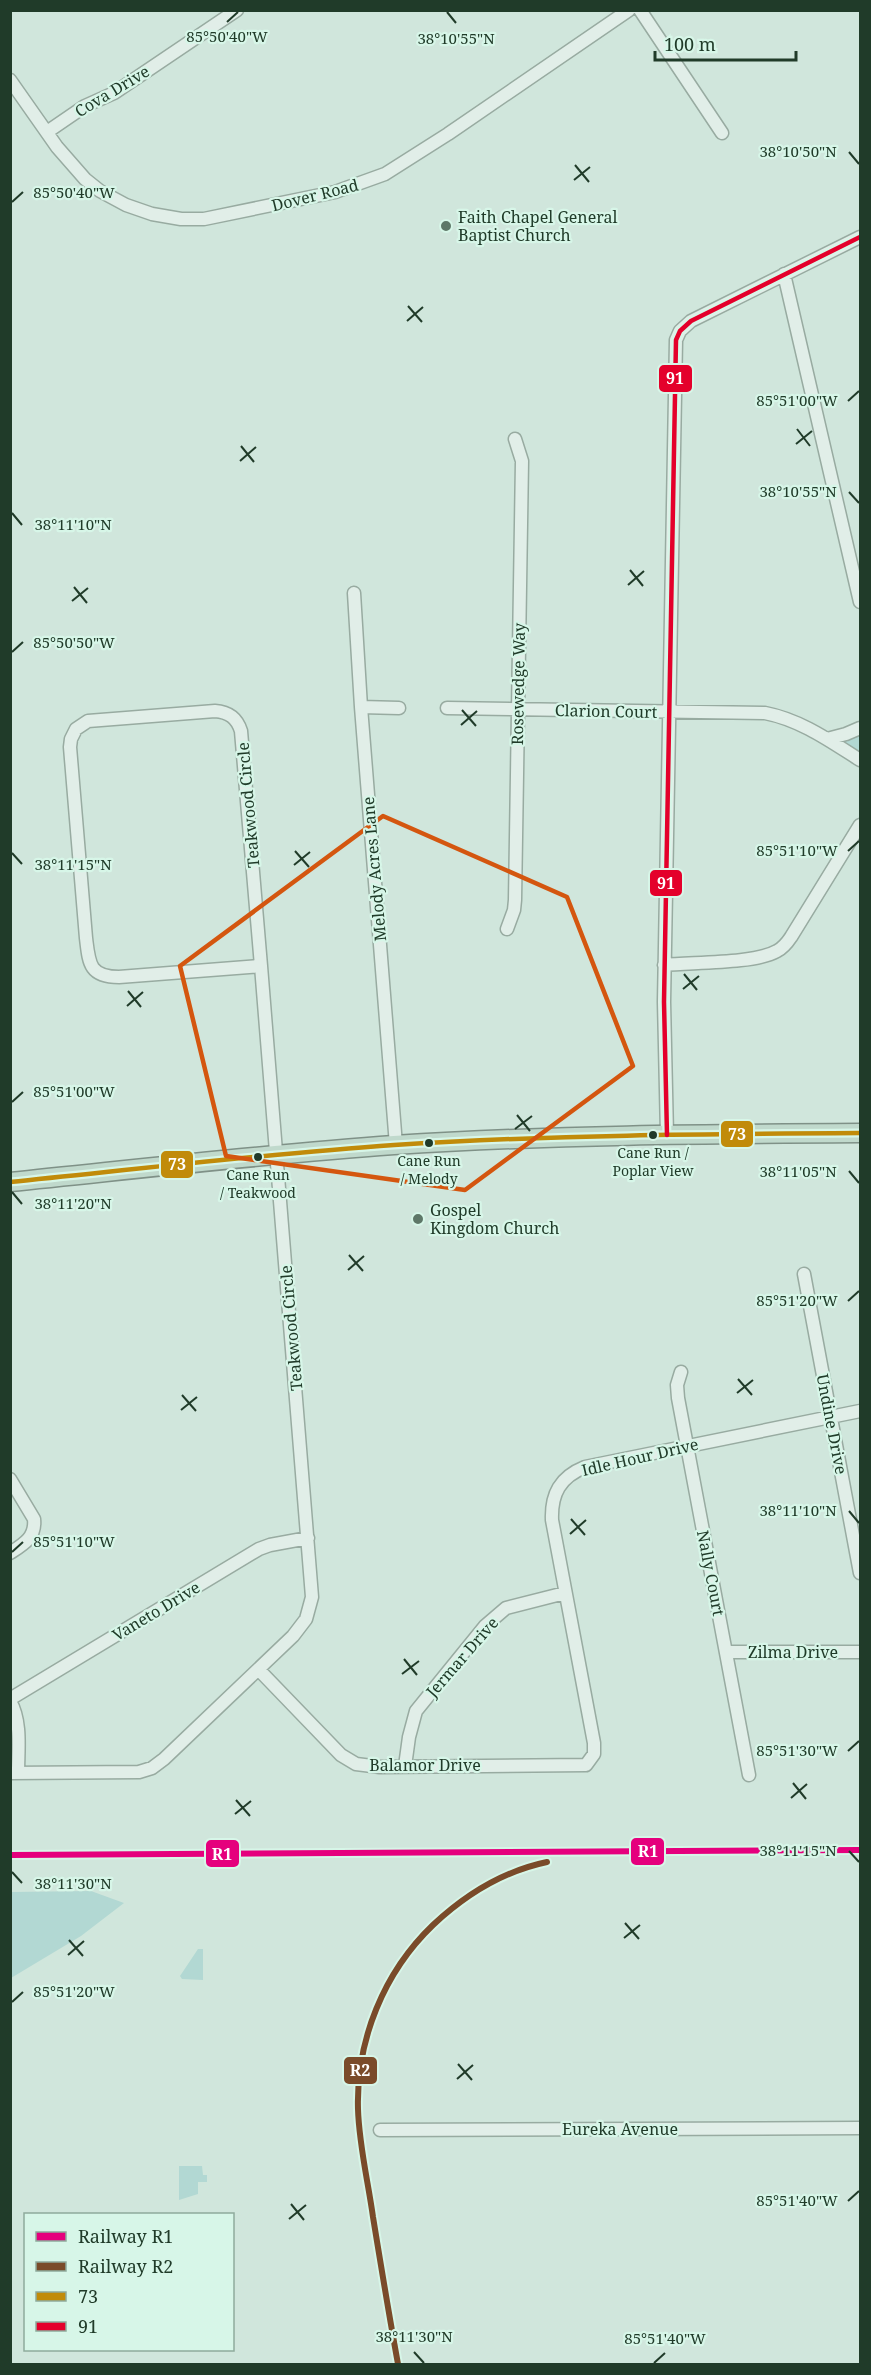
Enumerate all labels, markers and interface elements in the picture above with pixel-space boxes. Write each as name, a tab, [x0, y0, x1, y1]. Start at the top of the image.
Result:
scale bar	[655, 24, 796, 62]
text: 85°50'40"W	[186, 26, 268, 46]
text: 38°10'55"N	[417, 28, 495, 48]
text: 100 m	[664, 32, 716, 56]
street label: Cova Drive	[71, 60, 153, 122]
text: 38°10'50"N	[759, 141, 837, 161]
street label: Dover Road	[269, 174, 361, 216]
text: 85°50'40"W	[33, 182, 115, 202]
place label: Faith Chapel General Baptist Church	[458, 206, 617, 246]
marker: Faith Chapel General Baptist Church	[439, 219, 453, 233]
line badge: 91	[658, 364, 693, 393]
text: 91	[666, 367, 684, 389]
text: 85°51'00"W	[756, 390, 838, 410]
text: 38°10'55"N	[759, 481, 837, 501]
text: 38°11'10"N	[34, 514, 112, 534]
street label: Rosewedge Way	[506, 622, 530, 745]
text: 85°50'50"W	[33, 632, 115, 652]
street label: Clarion Court	[555, 699, 658, 723]
street label: Teakwood Circle	[232, 741, 264, 869]
street label: Melody Acres Lane	[357, 796, 391, 942]
text: 85°51'10"W	[756, 840, 838, 860]
text: 38°11'15"N	[34, 854, 112, 874]
line badge: 91	[649, 869, 683, 897]
text: 91	[657, 872, 675, 894]
text: 85°51'00"W	[33, 1081, 115, 1101]
line badge: 73	[720, 1120, 754, 1148]
text: 73	[728, 1123, 746, 1145]
marker: Cane Run / Poplar View	[647, 1129, 659, 1141]
marker: Cane Run / Melody	[423, 1137, 435, 1149]
place label: Cane Run / Poplar View	[612, 1143, 694, 1180]
line badge: 73	[160, 1150, 194, 1179]
marker: Cane Run / Teakwood	[252, 1151, 264, 1163]
place label: Cane Run / Melody	[397, 1151, 461, 1188]
text: 73	[168, 1153, 186, 1175]
text: 38°11'05"N	[759, 1161, 837, 1181]
place label: Cane Run / Teakwood	[220, 1165, 296, 1202]
text: 38°11'20"N	[34, 1193, 112, 1213]
place label: Gospel Kingdom Church	[430, 1199, 559, 1239]
marker: Gospel Kingdom Church	[411, 1212, 425, 1226]
street label: Teakwood Circle	[275, 1264, 307, 1392]
text: 85°51'20"W	[756, 1290, 838, 1310]
street label: Undine Drive	[811, 1372, 853, 1476]
street label: Idle Hour Drive	[579, 1433, 701, 1481]
text: 38°11'10"N	[759, 1500, 837, 1520]
street label: Nally Court	[692, 1528, 730, 1618]
text: 85°51'10"W	[33, 1531, 115, 1551]
street label: Vaneto Drive	[108, 1576, 204, 1646]
street label: Jermar Drive	[420, 1612, 503, 1703]
street label: Zilma Drive	[748, 1641, 838, 1663]
text: 85°51'30"W	[756, 1740, 838, 1760]
street label: Balamor Drive	[369, 1754, 481, 1776]
line badge: R1	[630, 1837, 665, 1866]
line badge: R1	[205, 1839, 240, 1868]
text: R1	[638, 1840, 658, 1862]
text: 38°11'15"N	[759, 1840, 837, 1860]
text: R1	[212, 1843, 232, 1865]
text: 38°11'30"N	[34, 1873, 112, 1893]
text: 85°51'20"W	[33, 1981, 115, 2001]
line badge: R2	[343, 2056, 378, 2085]
text: R2	[350, 2059, 370, 2081]
street label: Eureka Avenue	[562, 2118, 678, 2140]
text: 85°51'40"W	[756, 2190, 838, 2210]
legend	[24, 2213, 234, 2351]
text: Railway R1	[78, 2224, 173, 2248]
text: Railway R2	[78, 2254, 173, 2278]
text: 73	[78, 2284, 98, 2308]
text: 91	[78, 2314, 98, 2338]
text: 38°11'30"N	[375, 2326, 453, 2346]
text: 85°51'40"W	[624, 2328, 706, 2348]

